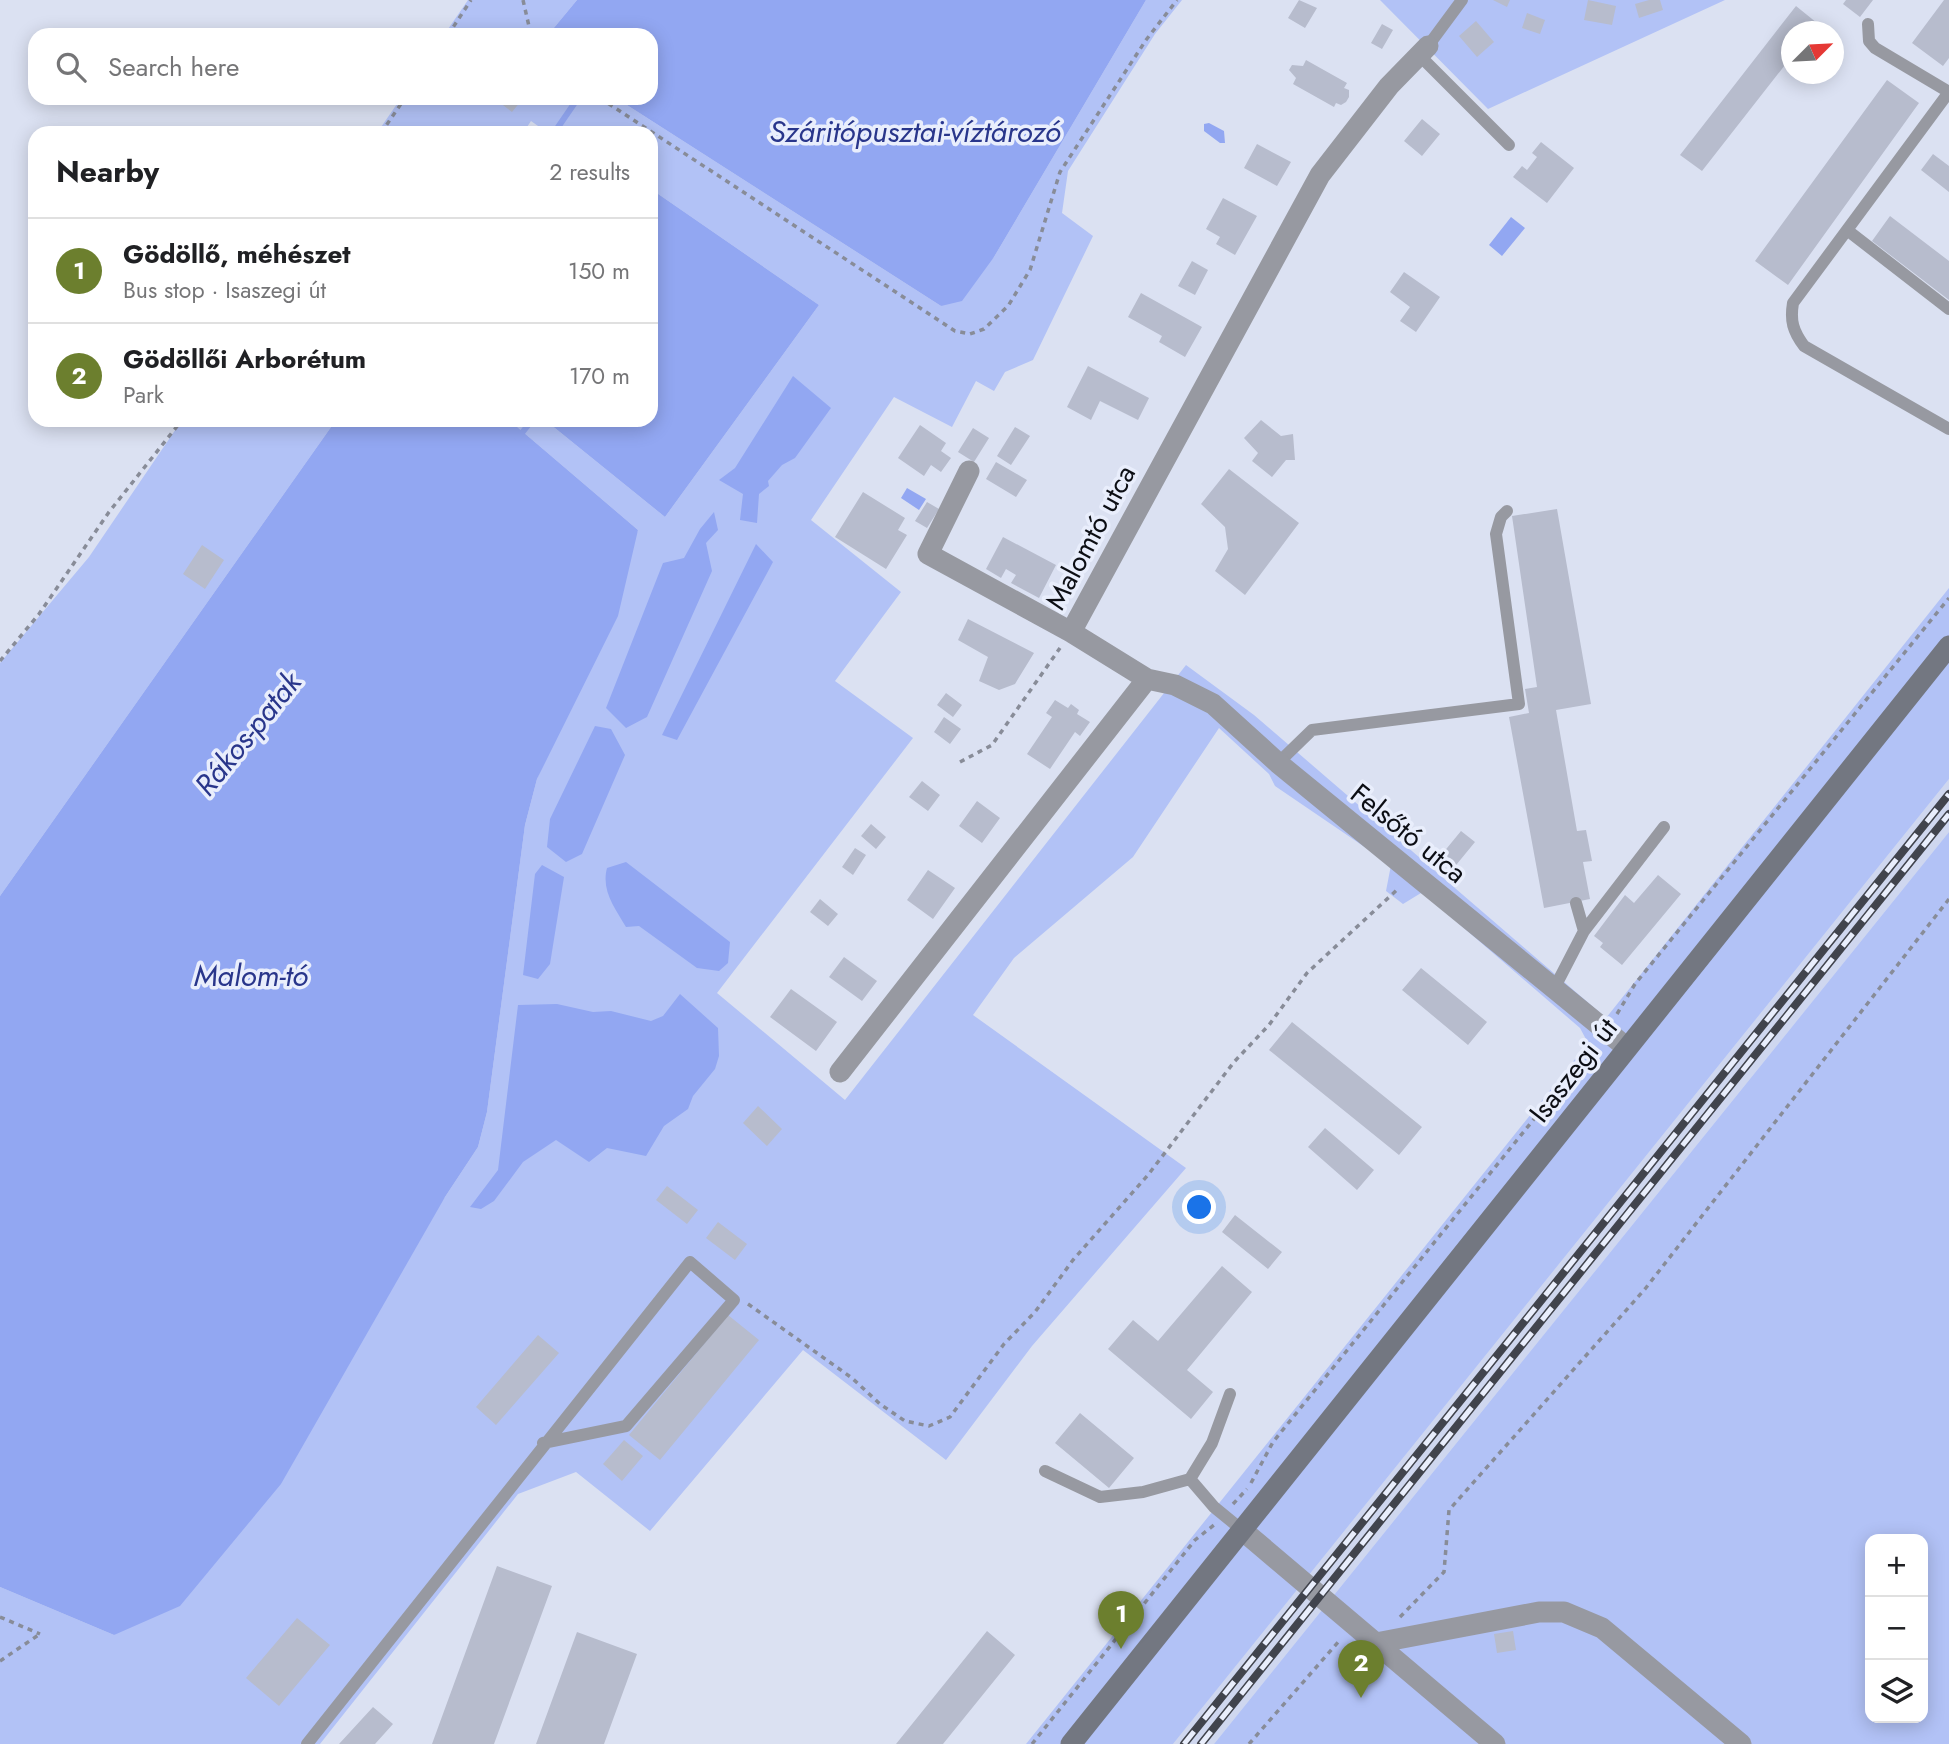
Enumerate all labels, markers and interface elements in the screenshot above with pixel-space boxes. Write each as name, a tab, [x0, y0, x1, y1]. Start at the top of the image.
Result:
north arrow	[1781, 21, 1844, 84]
search box	[28, 28, 658, 105]
icon: search	[52, 48, 90, 86]
text: Search here	[108, 48, 240, 86]
water label: Száritópusztai-víztározó	[769, 110, 1061, 153]
text: Nearby	[56, 150, 159, 193]
text: 2 results	[549, 155, 630, 189]
text: Gödöllő, méhészet	[123, 235, 351, 273]
text: 1	[73, 254, 85, 288]
text: 150 m	[568, 254, 630, 288]
text: Bus stop · Isaszegi út	[123, 273, 326, 307]
text: Gödöllői Arborétum	[123, 340, 366, 378]
text: 2	[71, 359, 87, 393]
text: 170 m	[569, 359, 630, 393]
text: Park	[123, 378, 164, 412]
street label: Malomtó utca	[1035, 458, 1146, 617]
water label: Rákos-patak	[184, 662, 312, 805]
street label: Felsőtó utca	[1342, 774, 1476, 893]
water label: Malom-tó	[194, 954, 308, 997]
street label: Isaszegi út	[1519, 1009, 1628, 1131]
your location	[1182, 1190, 1216, 1224]
map controls	[1865, 1534, 1928, 1723]
button: +	[1865, 1534, 1928, 1597]
pin: 1	[1098, 1591, 1144, 1649]
button: −	[1865, 1597, 1928, 1660]
pin: 2	[1338, 1640, 1384, 1698]
button: layers	[1865, 1660, 1928, 1723]

